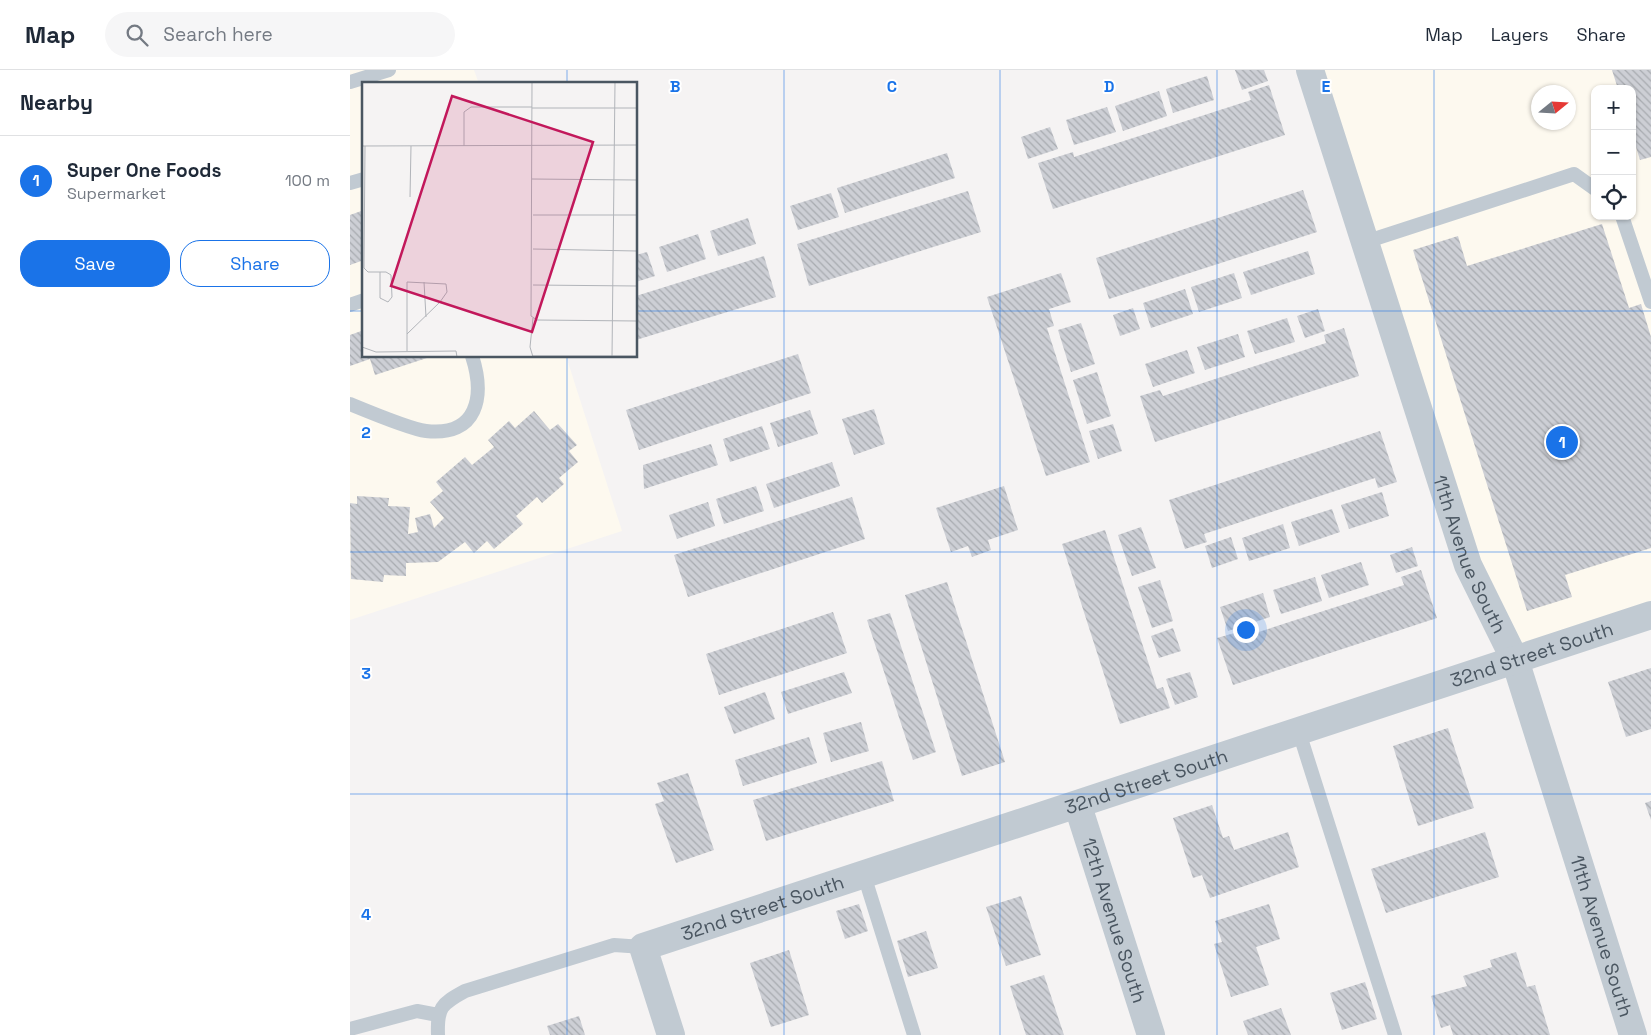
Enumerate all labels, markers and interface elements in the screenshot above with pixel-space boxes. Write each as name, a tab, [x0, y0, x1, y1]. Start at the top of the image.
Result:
search box	[105, 12, 455, 57]
text: Map	[25, 19, 75, 50]
icon: search	[123, 21, 151, 49]
text: Search here	[163, 22, 273, 47]
text: Map	[1425, 23, 1463, 46]
text: Layers	[1491, 23, 1548, 46]
text: Share	[1576, 23, 1626, 46]
text: B	[670, 76, 680, 97]
text: C	[887, 76, 897, 97]
text: D	[1104, 76, 1114, 97]
text: E	[1322, 76, 1331, 97]
inset map	[362, 82, 638, 358]
north arrow	[1531, 85, 1576, 130]
map controls	[1591, 85, 1636, 220]
button: +	[1591, 85, 1636, 130]
text: Nearby	[20, 89, 93, 116]
button: −	[1591, 130, 1636, 175]
text: Super One Foods	[67, 158, 221, 183]
text: 1	[32, 170, 40, 191]
text: 100 m	[285, 170, 330, 191]
button: locate	[1591, 175, 1636, 220]
text: Supermarket	[67, 183, 166, 204]
button: Save	[20, 240, 170, 287]
button: Share	[180, 240, 330, 287]
text: 2	[361, 422, 371, 443]
pin: 1	[1546, 423, 1578, 461]
street label: 11th Avenue South	[1428, 472, 1512, 637]
street label: 32nd Street South	[1447, 616, 1616, 693]
your location	[1233, 617, 1259, 643]
text: 3	[361, 663, 371, 684]
street label: 32nd Street South	[1061, 743, 1231, 820]
street label: 12th Avenue South	[1076, 835, 1152, 1006]
street label: 11th Avenue South	[1565, 852, 1639, 1020]
street label: 32nd Street South	[678, 869, 847, 946]
text: 4	[361, 904, 371, 925]

